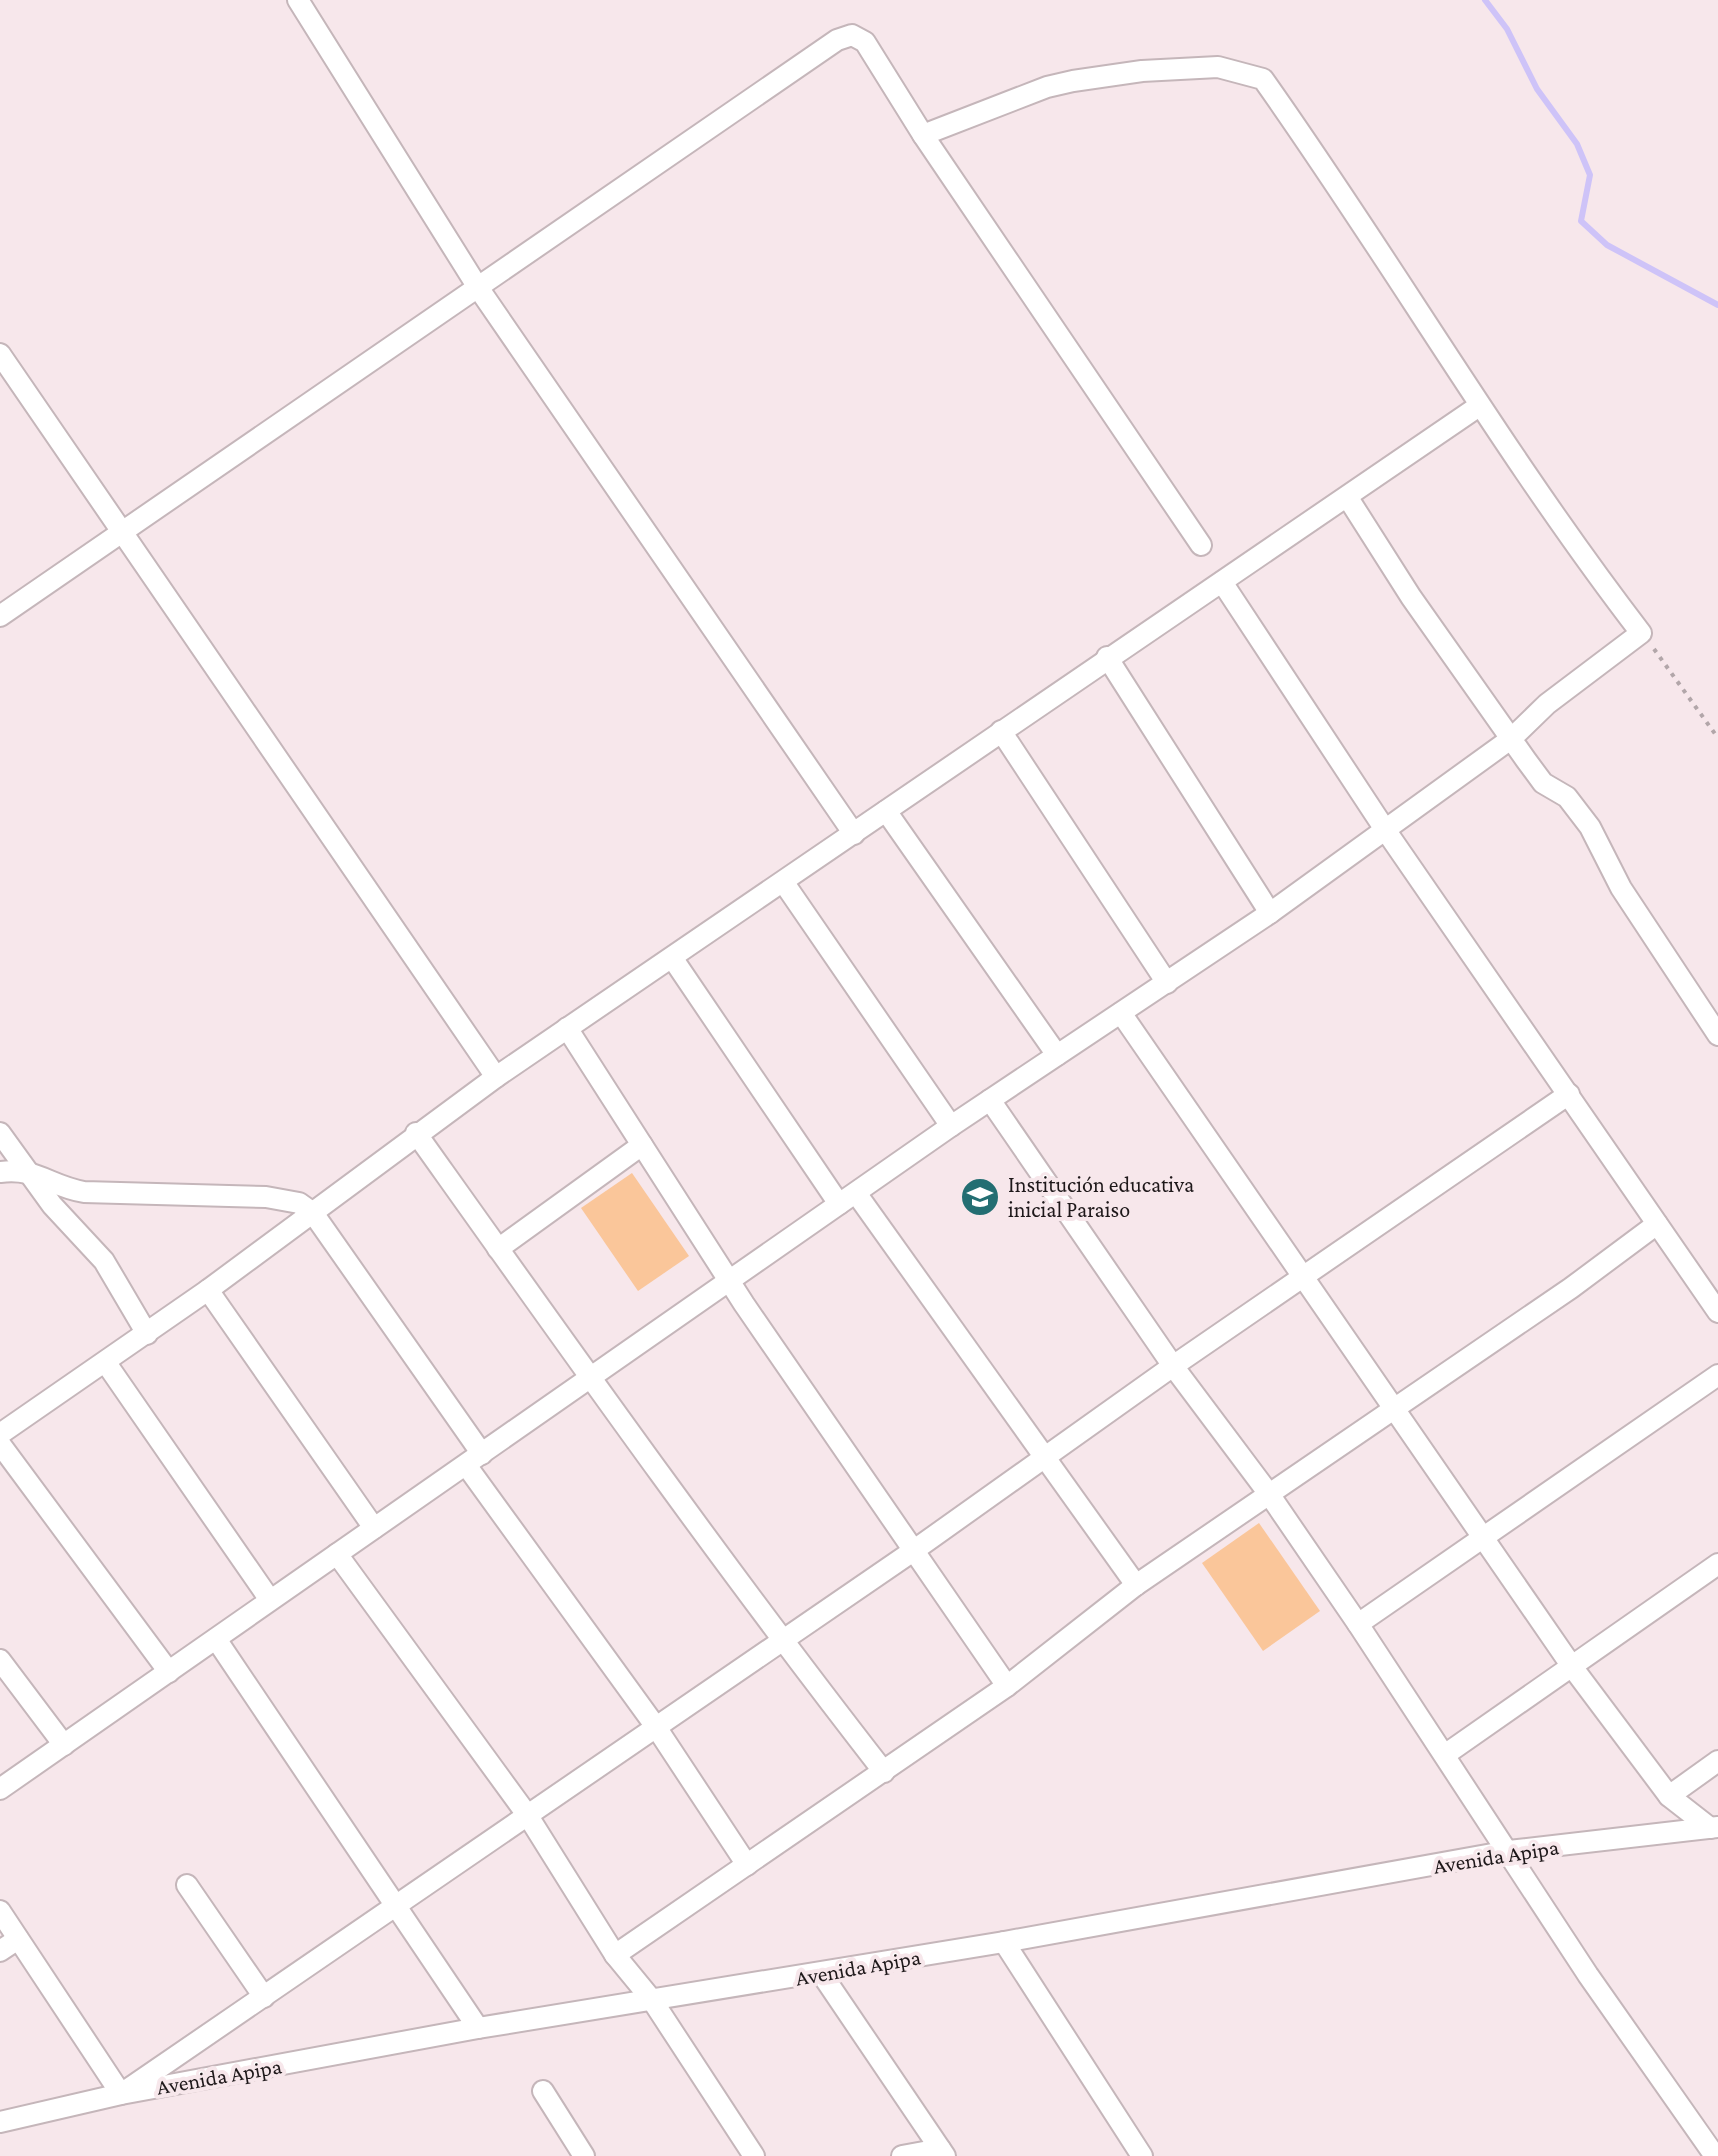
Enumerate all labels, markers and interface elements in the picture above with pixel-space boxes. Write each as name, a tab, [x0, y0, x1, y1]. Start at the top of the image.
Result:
place label: Institución educativa inicial Paraiso	[1008, 1172, 1194, 1222]
school or university icon: Institución educativa inicial Paraiso	[959, 1176, 1001, 1218]
street label: Avenida Apipa	[1432, 1834, 1561, 1879]
street label: Avenida Apipa	[794, 1944, 923, 1991]
street label: Avenida Apipa	[155, 2053, 284, 2100]

